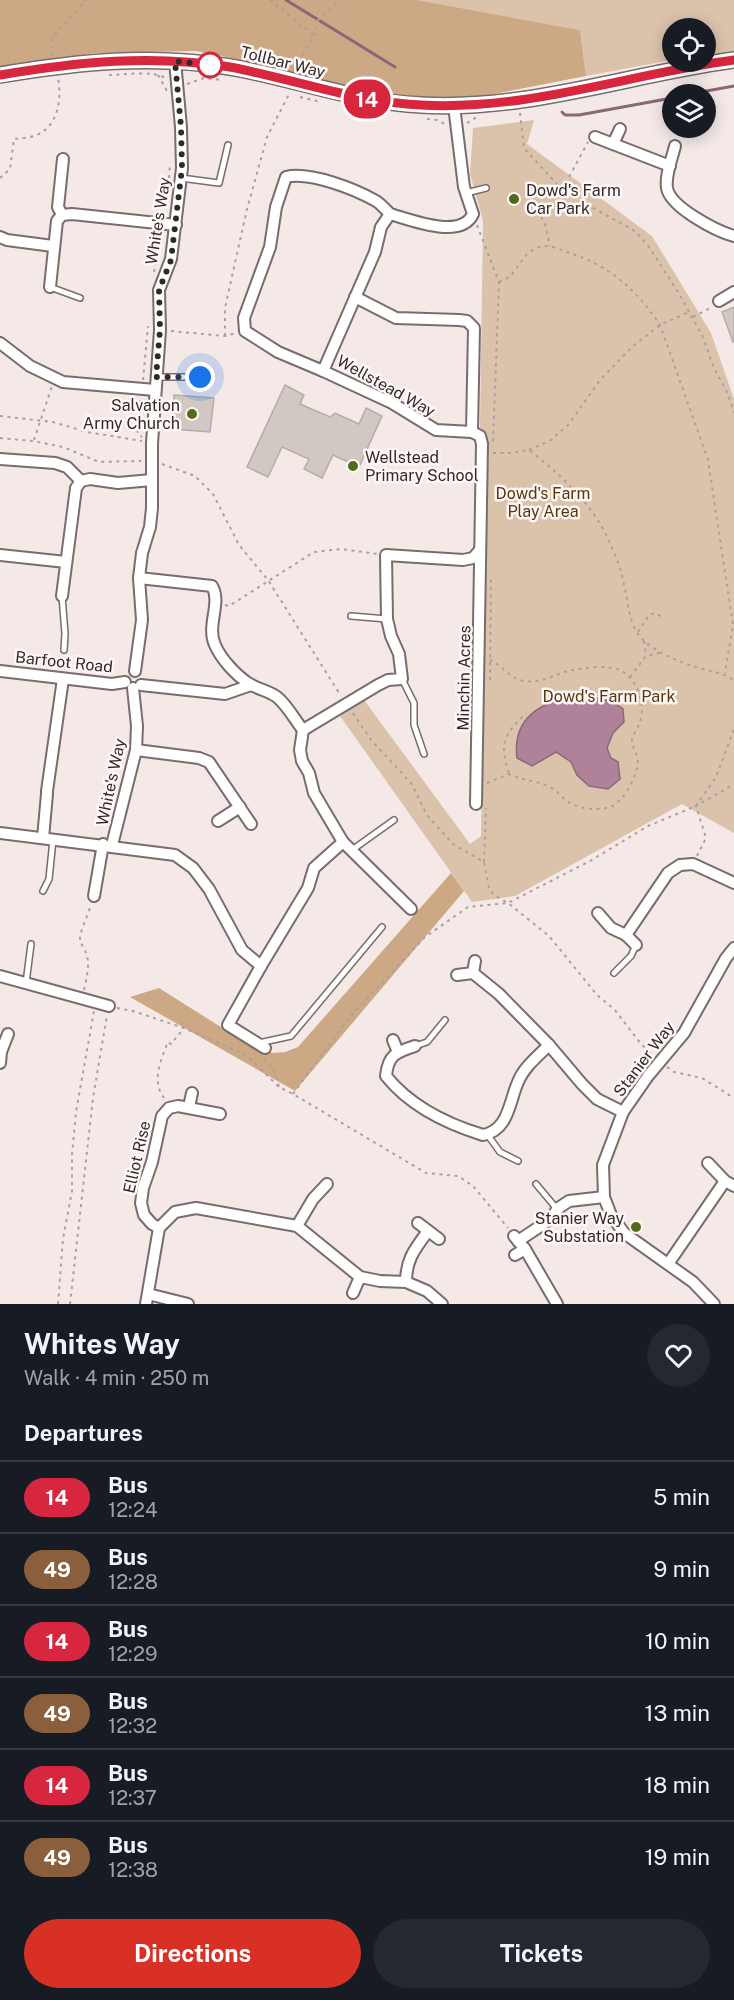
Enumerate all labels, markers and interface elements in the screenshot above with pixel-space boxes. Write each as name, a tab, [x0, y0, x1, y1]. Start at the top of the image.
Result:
map controls	[662, 18, 716, 138]
button: locate	[662, 18, 716, 72]
street label: Tollbar Way	[239, 42, 328, 82]
unlabelled marker	[197, 52, 223, 78]
line badge: 14	[340, 80, 394, 118]
button: layers	[662, 84, 716, 138]
text: 14	[356, 87, 378, 112]
street label: White's Way	[142, 175, 174, 266]
place label: Dowd's Farm Car Park	[526, 181, 621, 218]
marker: Dowd's Farm Car Park	[507, 192, 521, 206]
street label: Wellstead Way	[334, 351, 439, 421]
your location	[185, 362, 215, 392]
place label: Salvation Army Church	[83, 396, 180, 433]
marker: Salvation Army Church	[185, 407, 199, 421]
place label: Wellstead Primary School	[365, 448, 479, 485]
marker: Wellstead Primary School	[346, 459, 360, 473]
park label: Dowd's Farm Play Area	[496, 484, 590, 521]
street label: Minchin Acres	[454, 625, 474, 731]
street label: Barfoot Road	[14, 647, 114, 677]
park label: Dowd's Farm Park	[543, 687, 675, 706]
street label: White's Way	[93, 736, 130, 827]
street label: Stanier Way	[610, 1017, 679, 1100]
street label: Elliot Rise	[119, 1119, 155, 1195]
place label: Stanier Way Substation	[535, 1209, 624, 1246]
marker: Stanier Way Substation	[629, 1220, 643, 1234]
button: heart	[647, 1324, 710, 1387]
text: Whites Way	[24, 1327, 180, 1360]
text: Walk · 4 min · 250 m	[24, 1366, 209, 1390]
text: Departures	[24, 1420, 143, 1446]
text: Bus	[108, 1472, 148, 1498]
text: 5 min	[653, 1484, 710, 1510]
text: 14	[46, 1485, 68, 1510]
text: 12:24	[108, 1498, 157, 1522]
text: Bus	[108, 1544, 148, 1570]
text: 9 min	[654, 1556, 710, 1582]
text: 49	[43, 1557, 71, 1582]
text: 12:28	[108, 1570, 158, 1594]
text: Bus	[108, 1616, 148, 1642]
text: 10 min	[645, 1628, 710, 1654]
text: 14	[46, 1629, 68, 1654]
text: 12:29	[108, 1642, 157, 1666]
text: Bus	[108, 1688, 148, 1714]
text: 13 min	[645, 1700, 710, 1726]
text: 49	[43, 1701, 71, 1726]
text: 12:32	[108, 1714, 157, 1738]
text: Bus	[108, 1760, 148, 1786]
text: 18 min	[644, 1772, 710, 1798]
text: 14	[46, 1773, 68, 1798]
text: 12:37	[108, 1786, 157, 1810]
text: Bus	[108, 1832, 148, 1858]
text: 19 min	[645, 1844, 710, 1870]
text: 49	[43, 1845, 71, 1870]
text: 12:38	[108, 1858, 158, 1882]
button: Directions	[24, 1919, 361, 1988]
button: Tickets	[373, 1919, 710, 1988]

